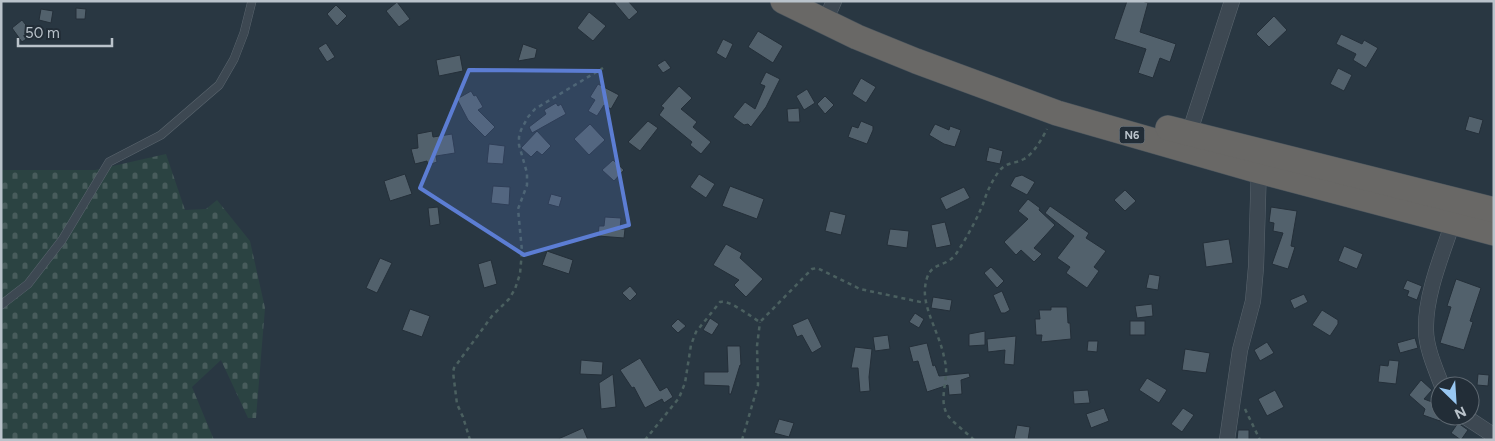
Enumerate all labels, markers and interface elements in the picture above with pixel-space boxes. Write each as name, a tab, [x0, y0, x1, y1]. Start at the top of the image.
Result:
scale bar	[18, 15, 111, 47]
text: 50 m	[25, 24, 60, 42]
road number: N6	[1120, 126, 1144, 144]
north arrow	[1430, 376, 1480, 426]
text: N	[1452, 402, 1469, 422]

